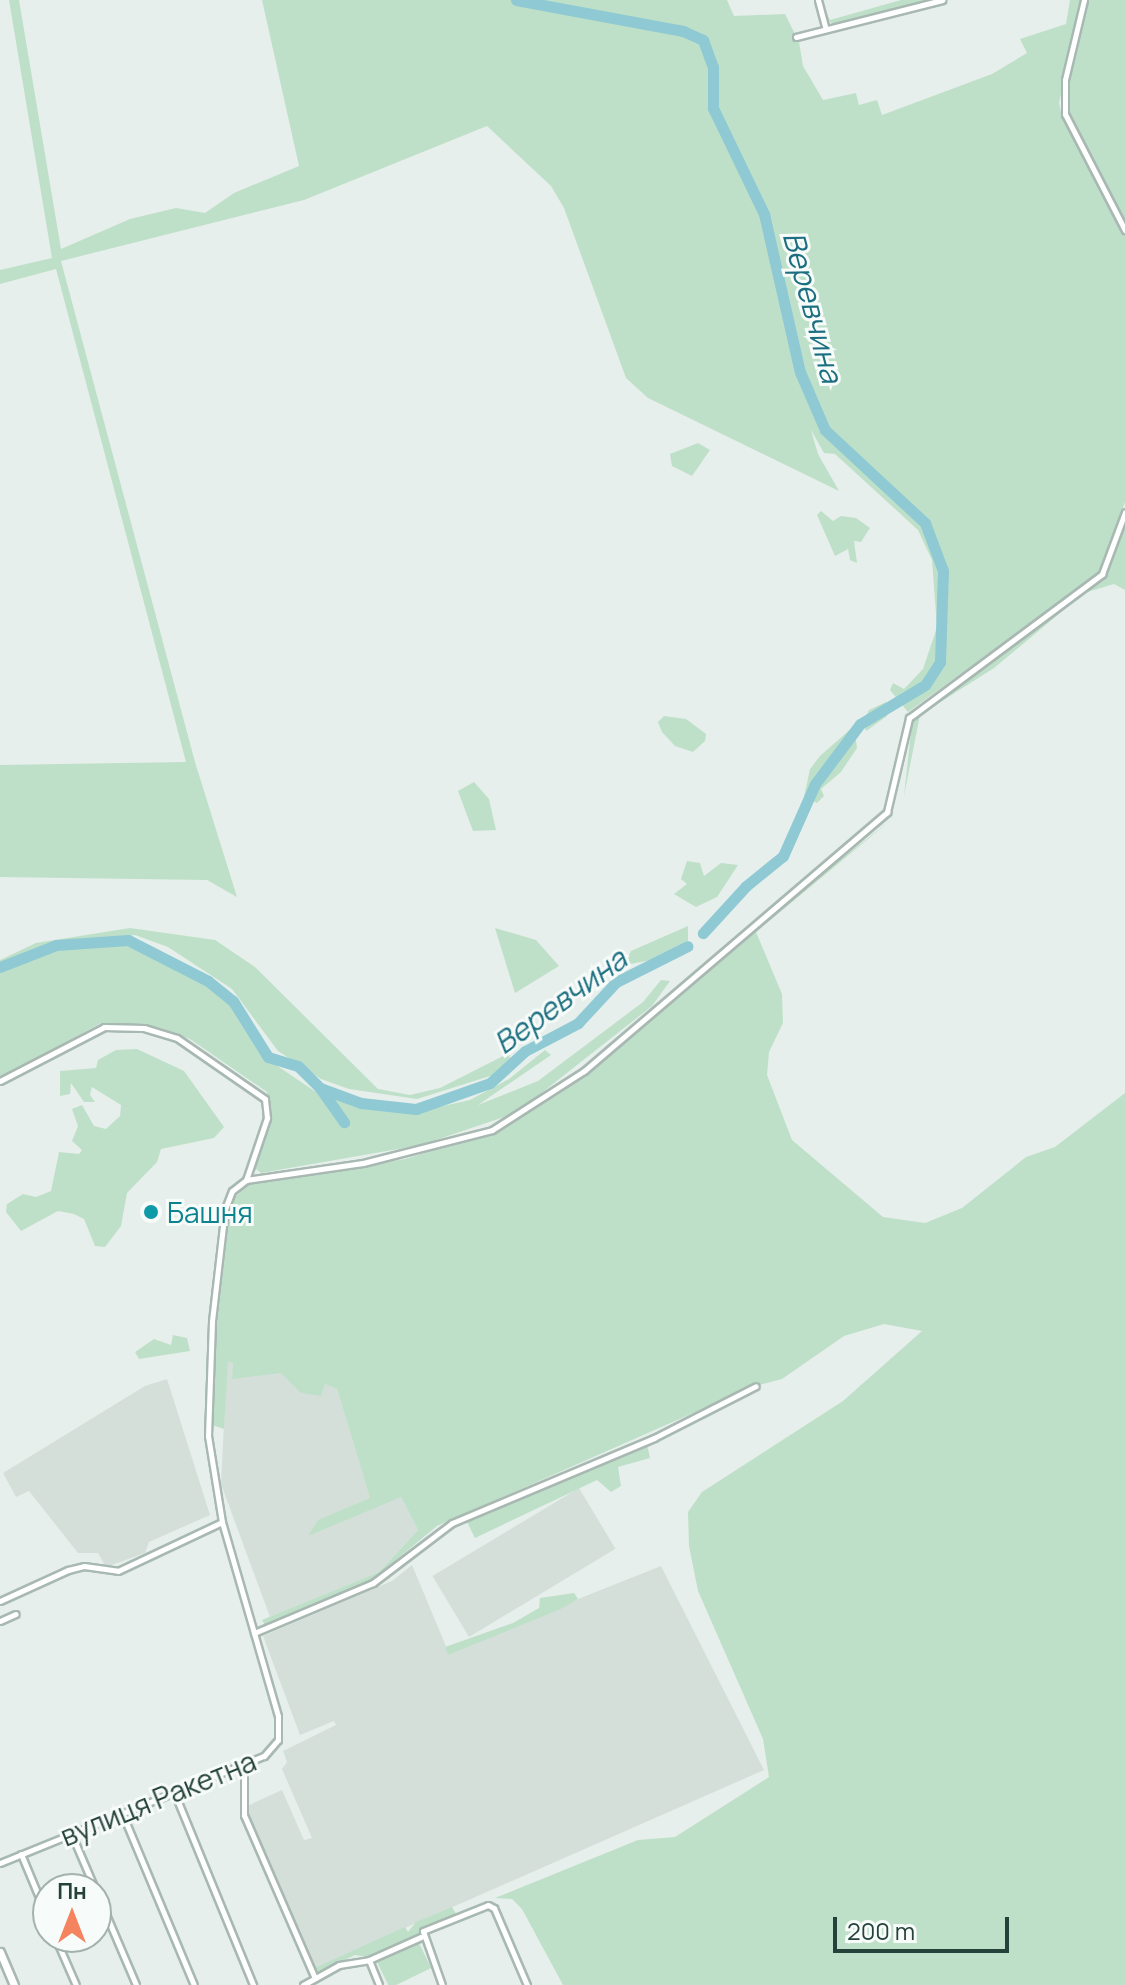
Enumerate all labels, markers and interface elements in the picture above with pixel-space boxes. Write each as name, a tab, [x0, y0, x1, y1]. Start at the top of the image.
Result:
water label: Веревчина	[776, 227, 850, 387]
water label: Веревчина	[487, 941, 633, 1061]
place label: Башня	[167, 1195, 253, 1229]
marker: Башня	[142, 1203, 160, 1221]
street label: вулиця Ракетна	[55, 1743, 261, 1853]
north arrow	[32, 1873, 112, 1953]
text: Пн	[57, 1876, 87, 1906]
scale bar	[837, 1901, 1013, 1951]
text: 200 m	[847, 1914, 915, 1947]

